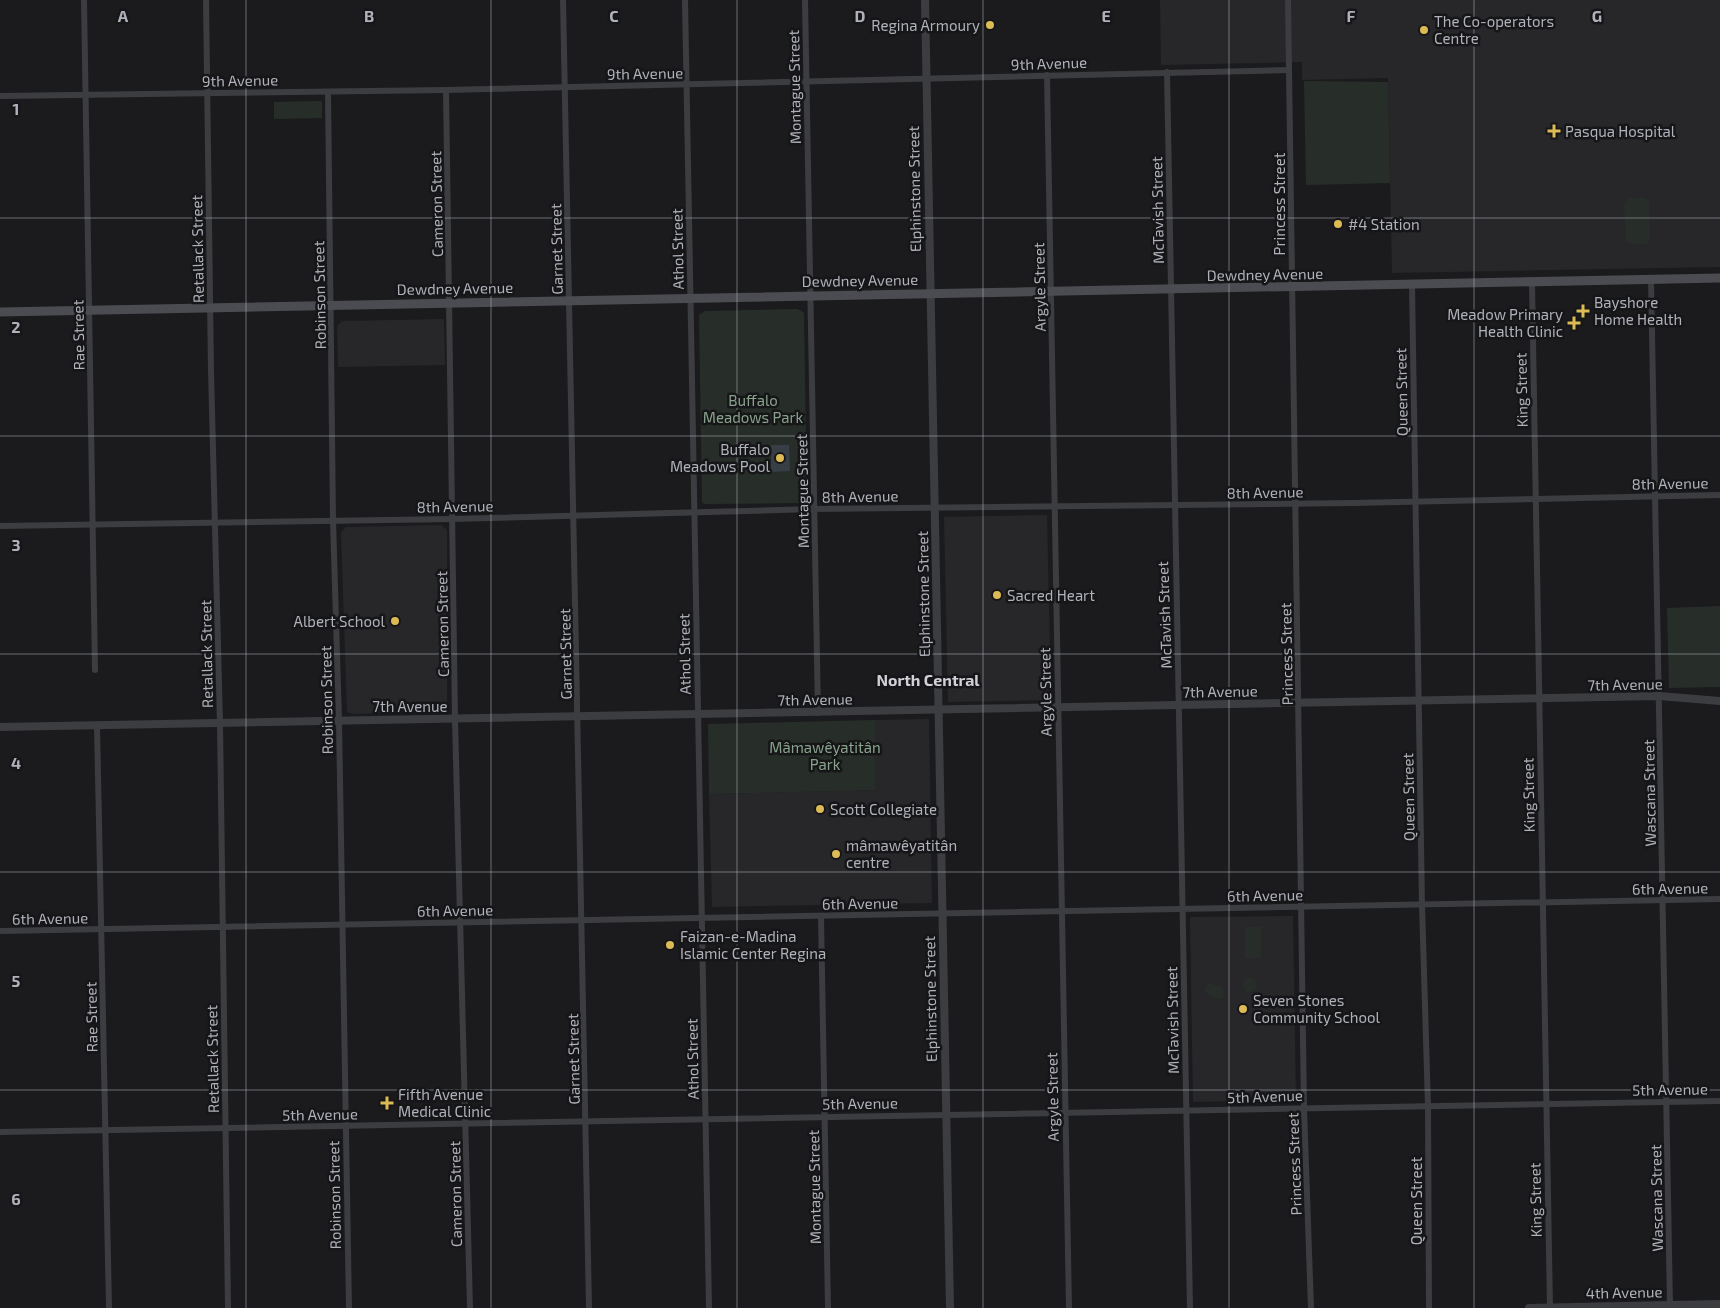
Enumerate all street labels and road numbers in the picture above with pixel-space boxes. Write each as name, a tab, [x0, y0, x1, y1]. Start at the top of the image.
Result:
street label: Montague Street	[784, 29, 804, 144]
street label: 9th Avenue	[1011, 53, 1087, 73]
street label: 9th Avenue	[607, 63, 683, 83]
street label: 9th Avenue	[202, 70, 278, 90]
street label: Elphinstone Street	[904, 125, 924, 252]
street label: Cameron Street	[426, 151, 446, 257]
street label: Princess Street	[1270, 152, 1288, 255]
street label: McTavish Street	[1147, 156, 1167, 264]
street label: Retallack Street	[187, 194, 207, 303]
street label: Garnet Street	[546, 203, 566, 295]
street label: Athol Street	[667, 208, 687, 290]
street label: Robinson Street	[309, 240, 329, 349]
street label: Argyle Street	[1029, 242, 1049, 332]
street label: Dewdney Avenue	[1207, 264, 1323, 284]
street label: Dewdney Avenue	[802, 270, 918, 290]
street label: Dewdney Avenue	[397, 278, 513, 298]
street label: Rae Street	[68, 299, 88, 370]
street label: Queen Street	[1391, 347, 1412, 436]
street label: King Street	[1511, 352, 1531, 428]
street label: Montague Street	[792, 433, 812, 548]
street label: 8th Avenue	[1631, 473, 1709, 493]
street label: 8th Avenue	[1226, 482, 1304, 502]
street label: 8th Avenue	[821, 486, 899, 506]
street label: 8th Avenue	[416, 496, 494, 516]
street label: Elphinstone Street	[913, 530, 933, 657]
street label: McTavish Street	[1153, 561, 1175, 669]
street label: Cameron Street	[432, 571, 452, 677]
street label: Retallack Street	[196, 599, 216, 708]
street label: Princess Street	[1276, 602, 1296, 706]
street label: Garnet Street	[555, 608, 575, 700]
street label: Athol Street	[674, 613, 694, 695]
street label: Robinson Street	[316, 645, 336, 754]
street label: Argyle Street	[1035, 647, 1055, 737]
street label: 7th Avenue	[1587, 674, 1663, 694]
street label: 7th Avenue	[1182, 681, 1258, 701]
street label: 7th Avenue	[777, 689, 853, 709]
street label: 7th Avenue	[372, 697, 448, 715]
street label: Wascana Street	[1639, 739, 1659, 847]
street label: Queen Street	[1398, 752, 1419, 841]
street label: King Street	[1518, 757, 1538, 833]
street label: 6th Avenue	[1632, 878, 1708, 898]
street label: 6th Avenue	[1227, 885, 1303, 905]
street label: 6th Avenue	[822, 893, 898, 913]
street label: 6th Avenue	[417, 900, 493, 920]
street label: 6th Avenue	[12, 908, 88, 928]
street label: Elphinstone Street	[920, 935, 940, 1062]
street label: McTavish Street	[1162, 966, 1182, 1074]
street label: Rae Street	[81, 981, 101, 1052]
street label: Retallack Street	[202, 1004, 222, 1113]
street label: Garnet Street	[563, 1013, 583, 1105]
street label: Athol Street	[682, 1018, 702, 1100]
street label: Argyle Street	[1042, 1052, 1062, 1142]
street label: 5th Avenue	[1632, 1079, 1708, 1099]
street label: 5th Avenue	[1227, 1086, 1303, 1106]
street label: 5th Avenue	[822, 1093, 898, 1113]
street label: 5th Avenue	[282, 1104, 358, 1124]
street label: Princess Street	[1283, 1112, 1305, 1216]
street label: Montague Street	[804, 1129, 824, 1244]
street label: Robinson Street	[324, 1140, 344, 1249]
street label: Cameron Street	[445, 1141, 465, 1247]
street label: Wascana Street	[1646, 1144, 1666, 1252]
street label: Queen Street	[1407, 1157, 1426, 1245]
street label: King Street	[1525, 1162, 1545, 1238]
street label: 4th Avenue	[1585, 1282, 1663, 1302]

